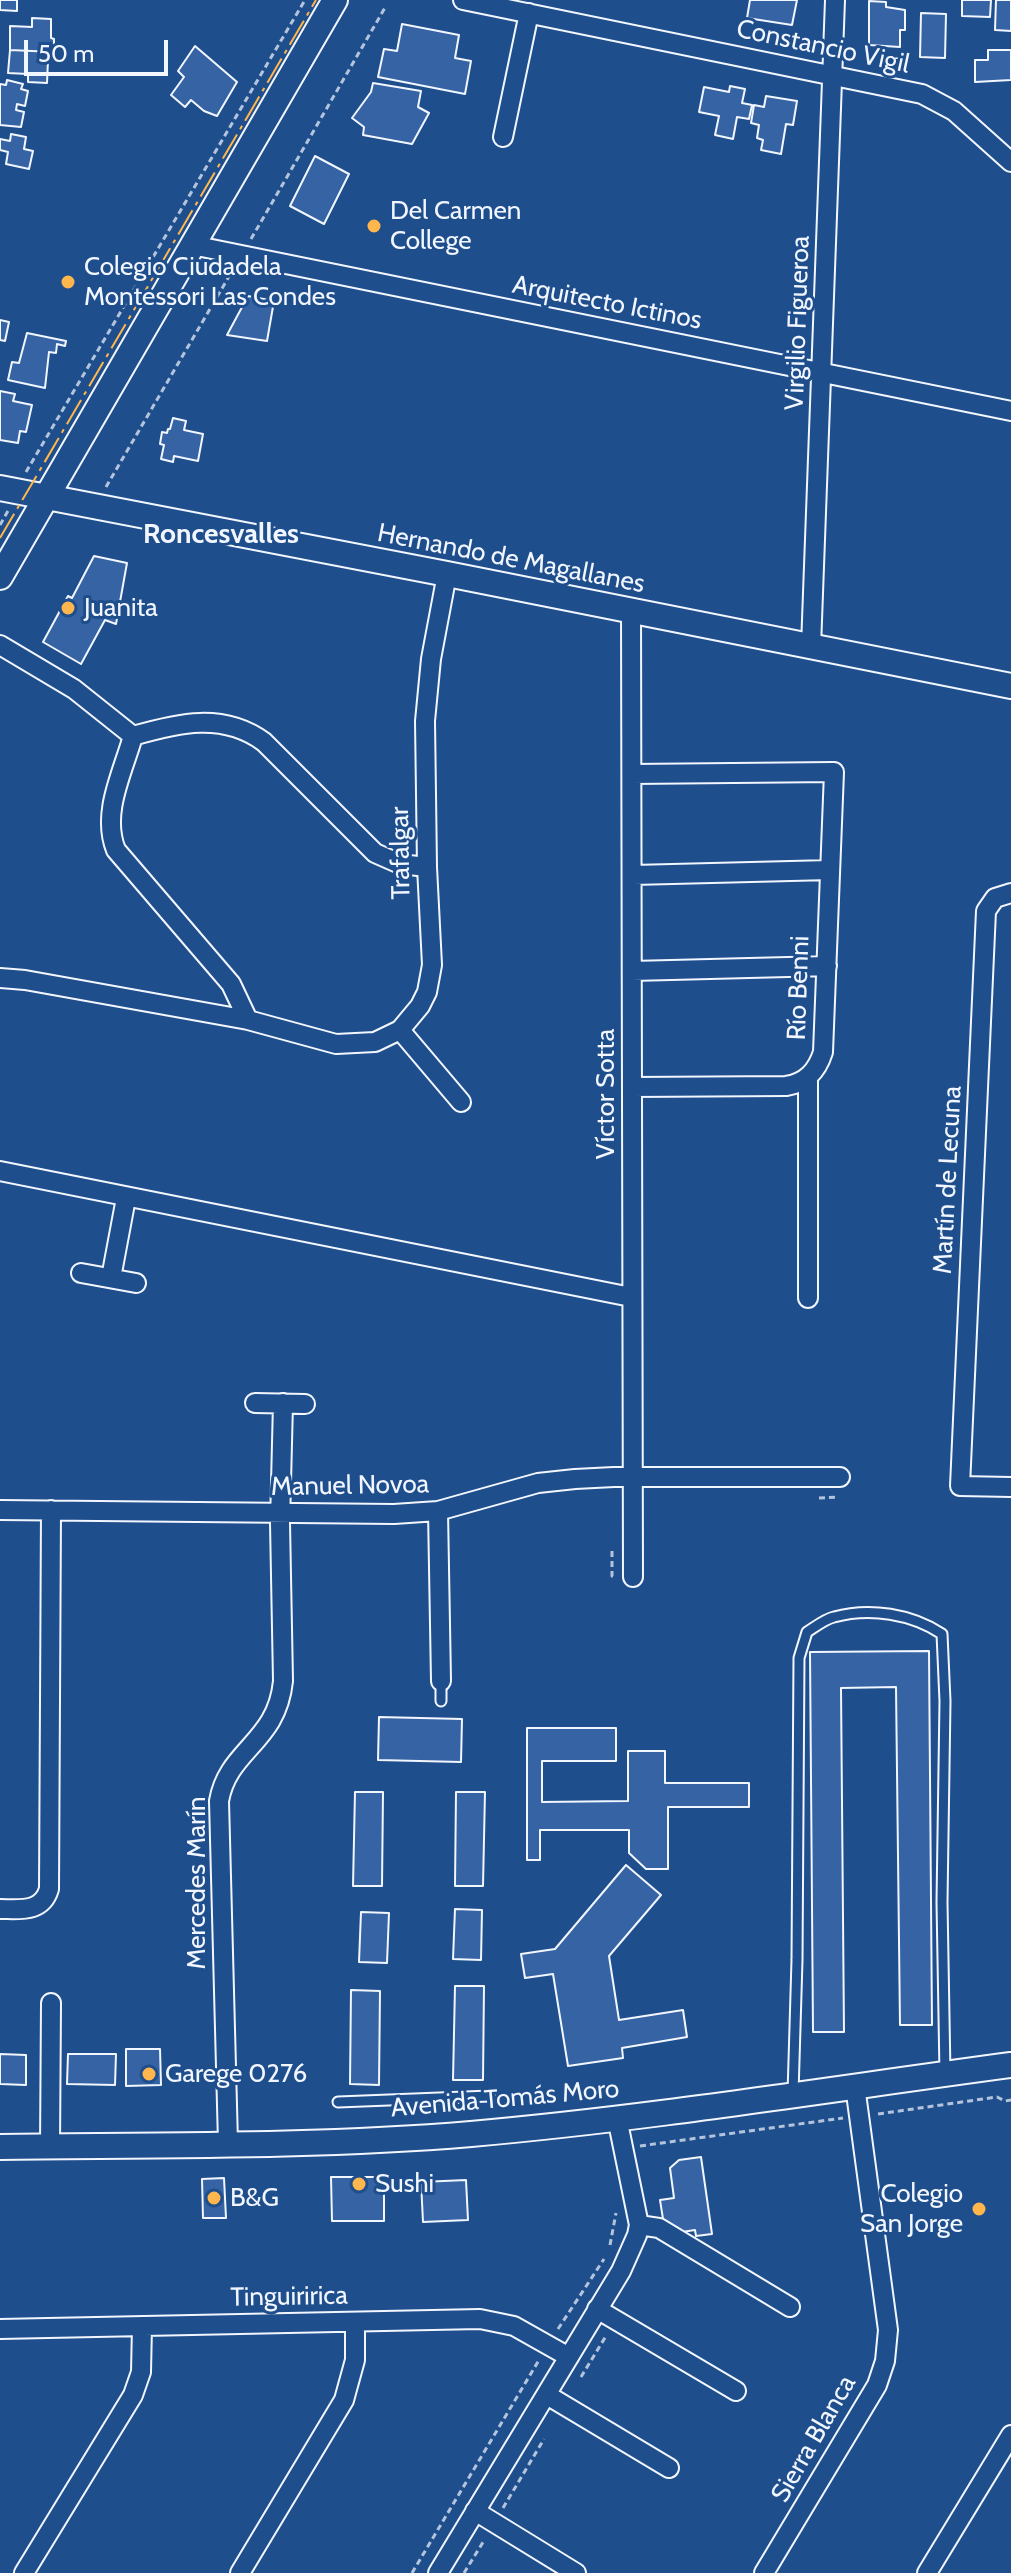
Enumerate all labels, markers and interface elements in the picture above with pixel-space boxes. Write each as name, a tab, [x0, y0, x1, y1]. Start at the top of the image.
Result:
street label: Constancio Vigil	[734, 13, 912, 81]
scale bar	[28, 24, 172, 74]
text: 50 m	[38, 39, 94, 68]
place label: Del Carmen College	[390, 195, 521, 256]
marker: Del Carmen College	[365, 217, 383, 235]
street label: Virgilio Figueroa	[779, 235, 817, 411]
place label: Colegio Ciudadela Montessori Las Condes	[84, 251, 336, 312]
street label: Arquitecto Ictinos	[510, 269, 704, 337]
marker: Colegio Ciudadela Montessori Las Condes	[59, 273, 77, 291]
district label: Roncesvalles	[143, 518, 299, 552]
street label: Hernando de Magallanes	[375, 518, 647, 600]
place label: Juanita	[84, 592, 158, 624]
marker: Juanita	[59, 599, 77, 617]
street label: Trafalgar	[385, 806, 417, 900]
street label: Río Benni	[782, 935, 816, 1041]
street label: Víctor Sotta	[590, 1029, 622, 1159]
street label: Martín de Lecuna	[927, 1085, 969, 1275]
street label: Manuel Novoa	[271, 1469, 429, 1503]
street label: Mercedes Marín	[181, 1797, 213, 1969]
place label: Garege 0276	[165, 2058, 307, 2090]
marker: Garege 0276	[140, 2065, 158, 2083]
street label: Avenida Tomás Moro	[390, 2073, 620, 2125]
place label: Sushi	[375, 2168, 434, 2200]
marker: Sushi	[350, 2175, 368, 2193]
place label: Colegio San Jorge	[860, 2178, 963, 2240]
place label: B&G	[230, 2182, 279, 2214]
marker: B&G	[205, 2189, 223, 2207]
marker: Colegio San Jorge	[970, 2200, 988, 2218]
street label: Tinguiririca	[230, 2280, 348, 2314]
street label: Sierra Blanca	[765, 2370, 863, 2508]

